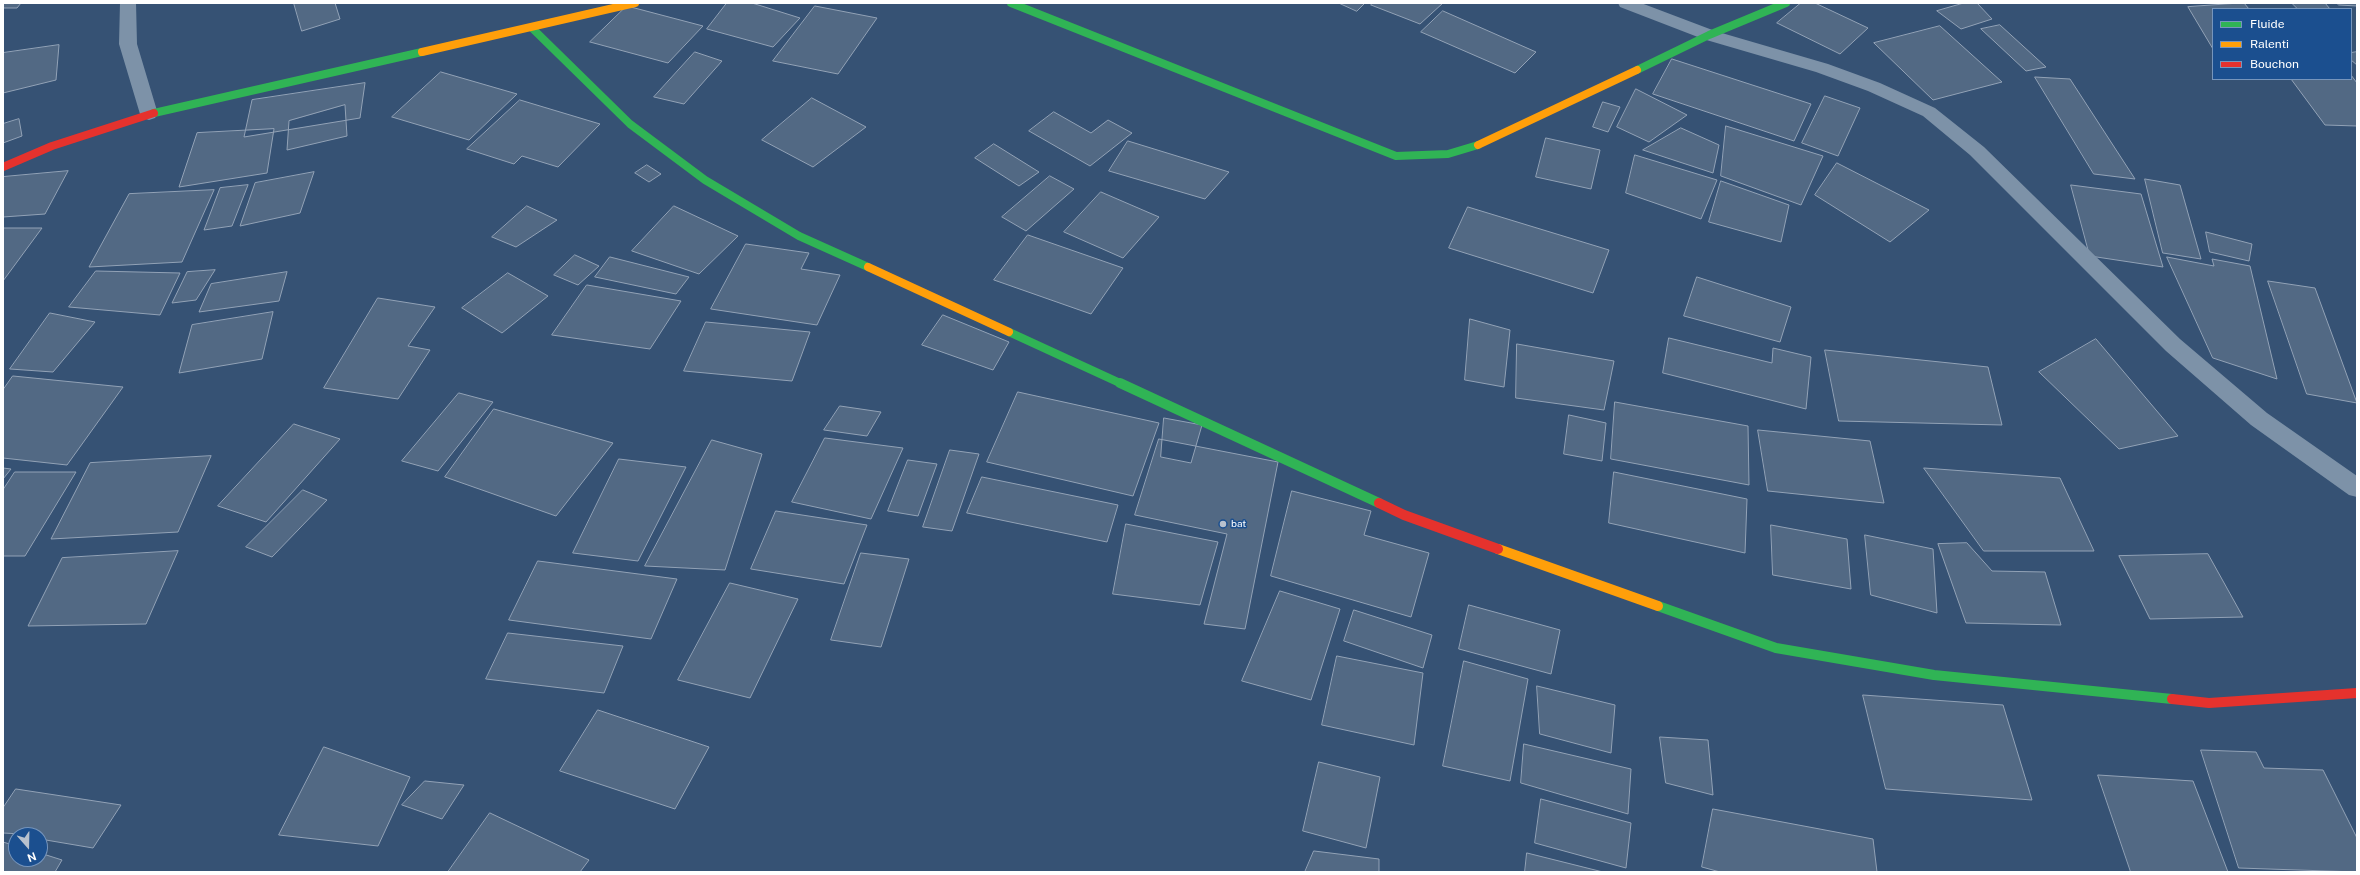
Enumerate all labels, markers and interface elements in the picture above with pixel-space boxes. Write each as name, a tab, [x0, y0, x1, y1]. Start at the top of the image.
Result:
legend	[2212, 8, 2352, 80]
text: Fluide	[2250, 17, 2285, 31]
text: Ralenti	[2250, 37, 2289, 51]
text: Bouchon	[2250, 57, 2299, 71]
place label: bat	[1231, 518, 1246, 530]
marker: bat	[1218, 519, 1228, 529]
north arrow	[8, 827, 48, 867]
text: N	[26, 850, 38, 864]

